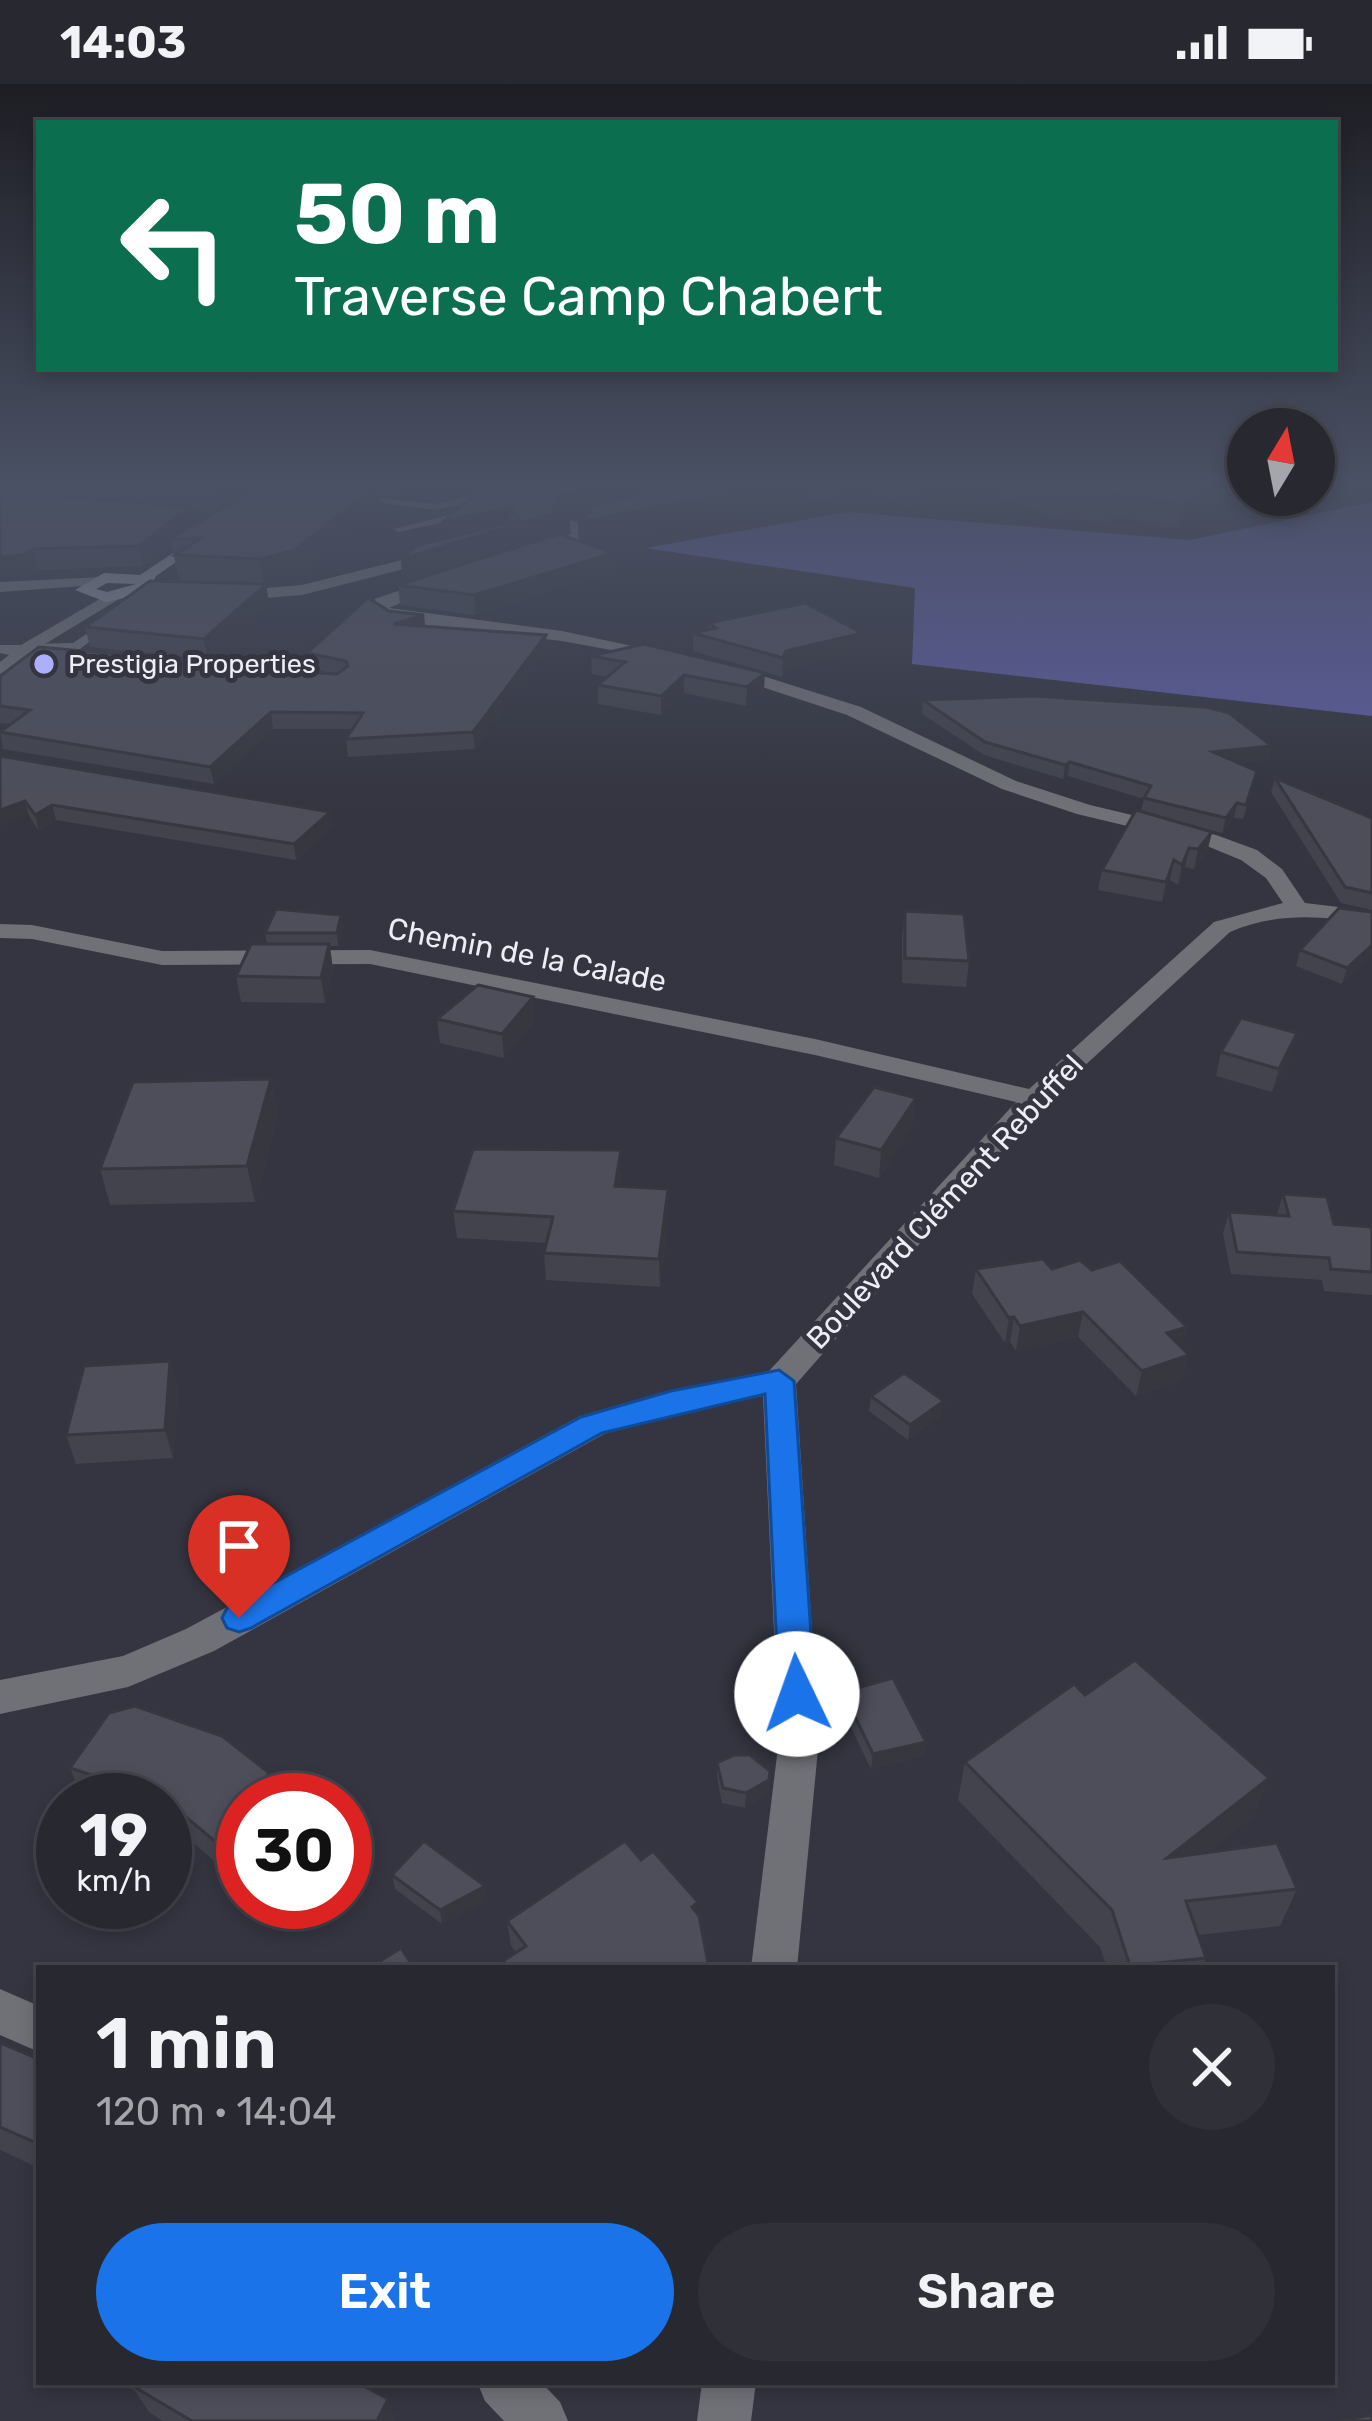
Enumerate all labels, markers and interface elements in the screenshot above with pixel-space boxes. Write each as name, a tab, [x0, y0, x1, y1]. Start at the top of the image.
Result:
text: 14:03	[60, 16, 187, 69]
text: 50 m	[294, 164, 500, 264]
icon: left	[96, 168, 252, 324]
text: Traverse Camp Chabert	[294, 265, 883, 329]
north arrow	[1227, 408, 1335, 516]
map controls	[1227, 408, 1335, 516]
place label: Prestigia Properties	[68, 648, 316, 680]
marker: Prestigia Properties	[31, 651, 57, 677]
street label: Chemin de la Calade	[385, 910, 669, 1000]
street label: Boulevard Clément Rebuffel	[799, 1047, 1091, 1357]
pin	[188, 1495, 290, 1618]
icon: arrive	[206, 1513, 272, 1579]
position arrow	[734, 1631, 860, 1757]
speed limit sign: 30	[216, 1773, 372, 1929]
text: 19	[80, 1800, 148, 1871]
text: km/h	[77, 1863, 151, 1899]
text: 1 min	[96, 2001, 277, 2086]
button: close	[1149, 2004, 1275, 2130]
text: 120 m · 14:04	[96, 2089, 336, 2135]
button: Exit	[96, 2223, 674, 2361]
button: Share	[698, 2223, 1275, 2361]

